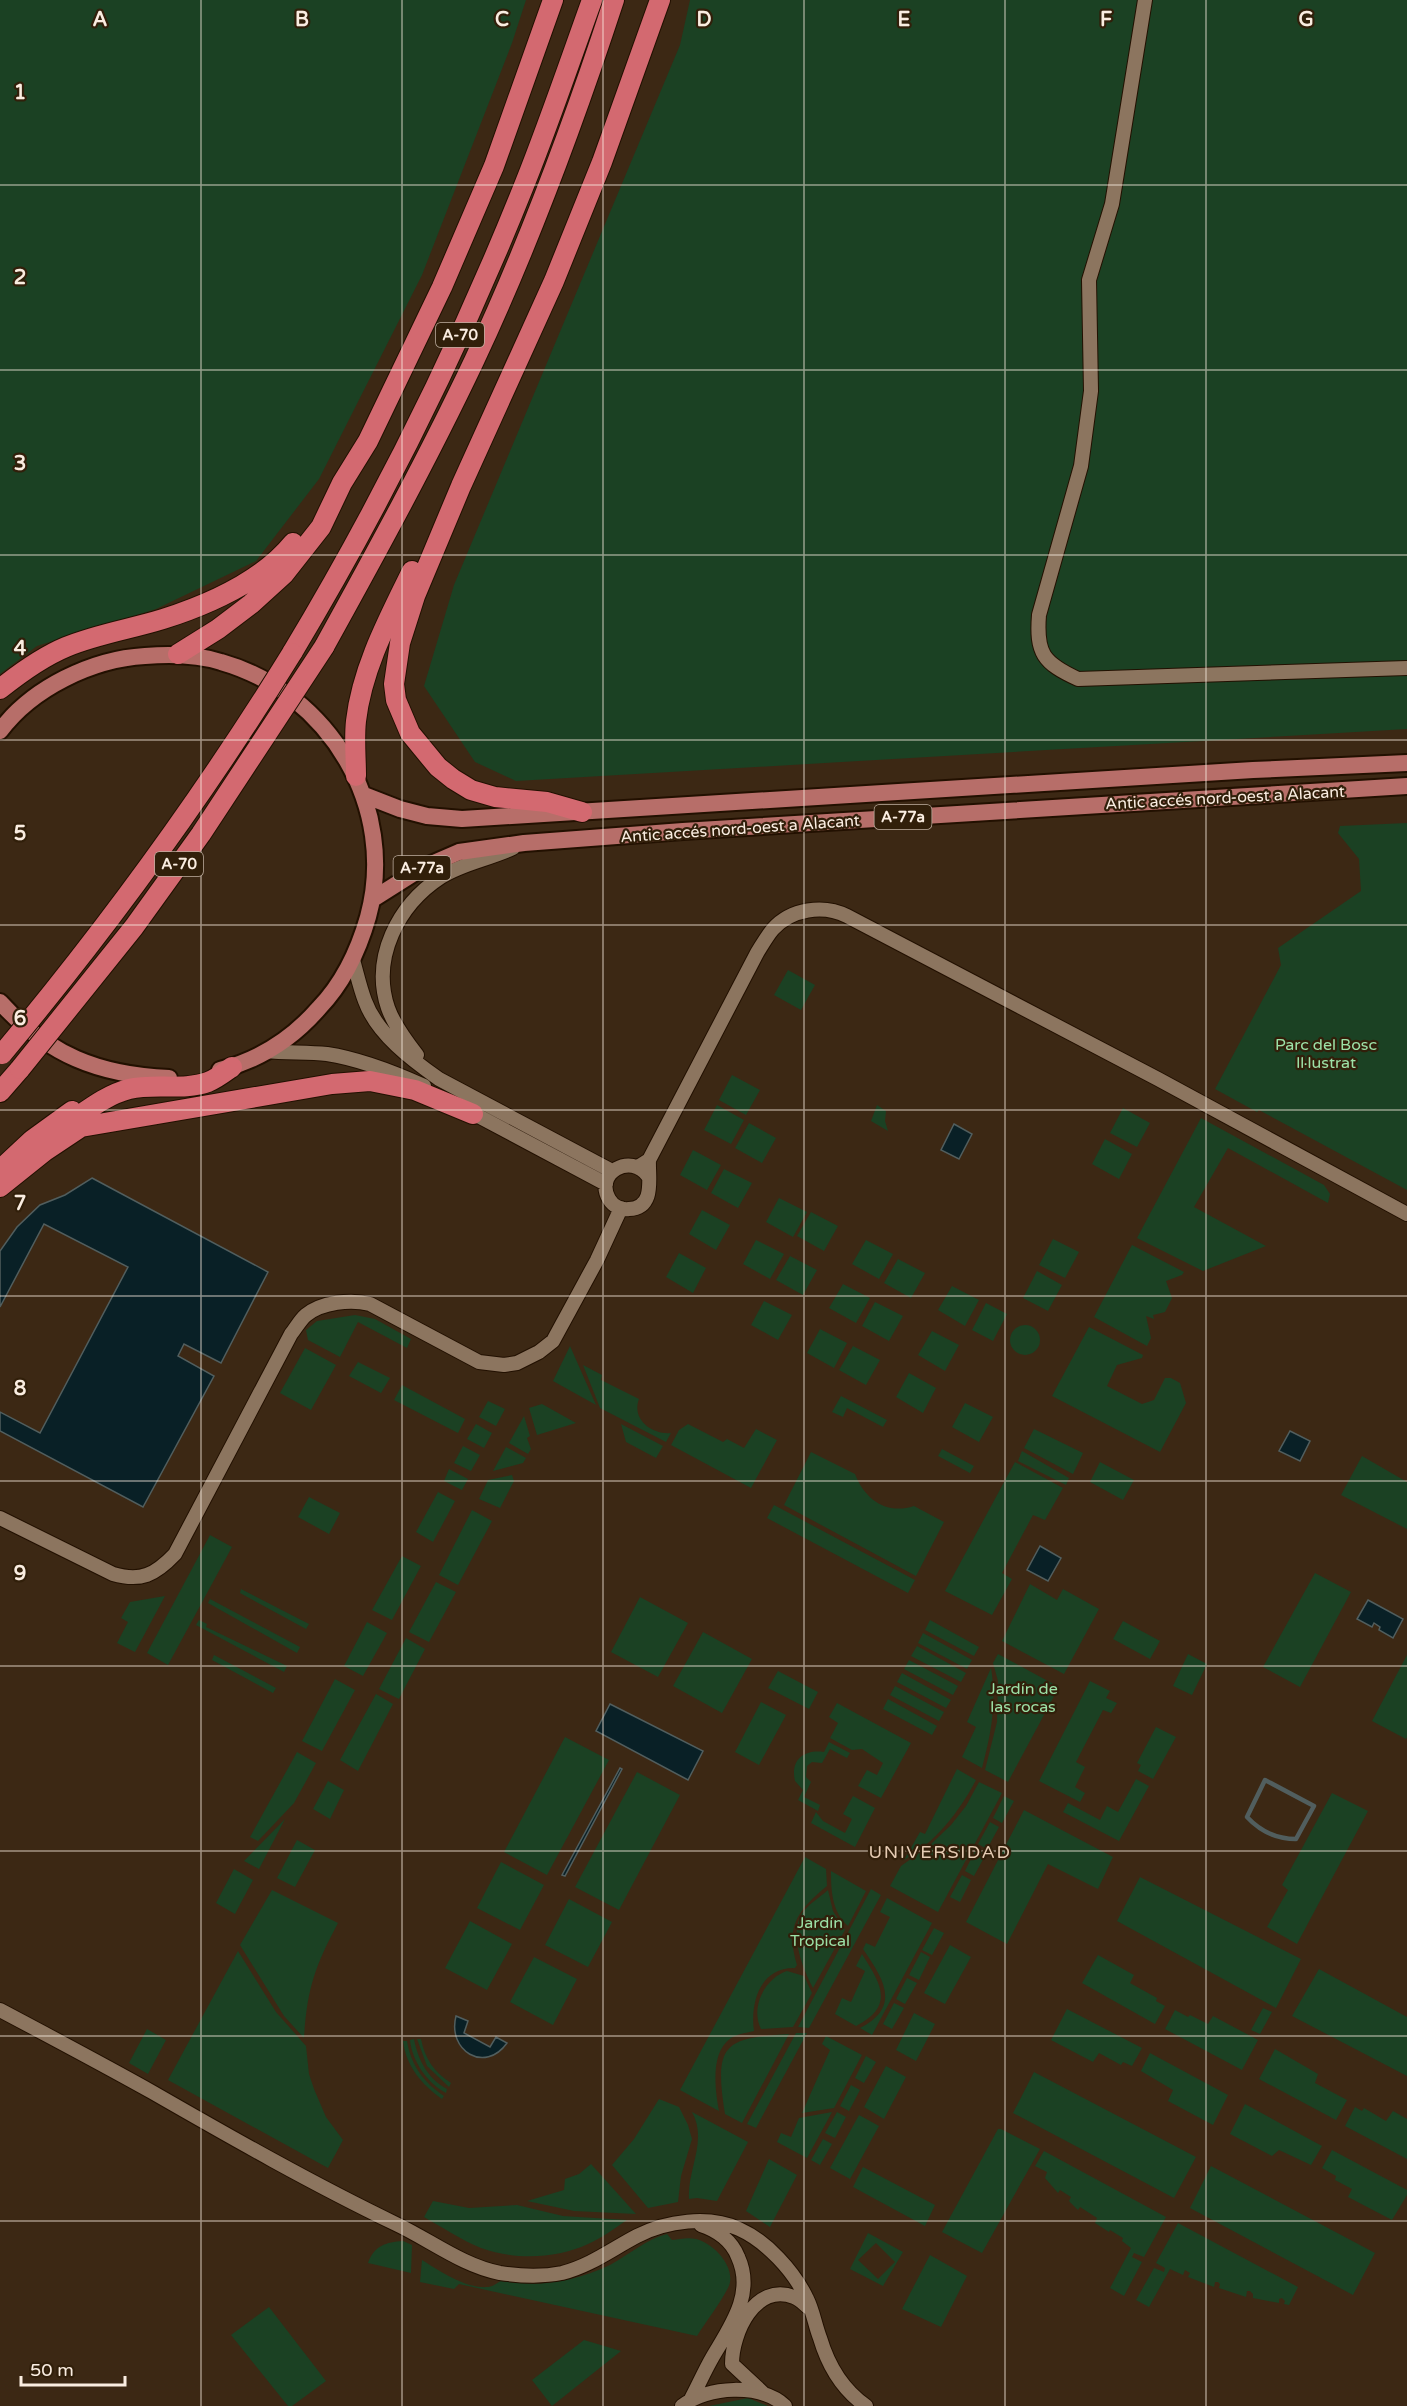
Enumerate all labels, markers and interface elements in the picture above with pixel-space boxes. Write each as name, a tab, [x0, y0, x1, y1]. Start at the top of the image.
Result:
text: A	[93, 8, 108, 32]
text: B	[295, 8, 309, 32]
text: C	[495, 8, 509, 32]
text: D	[696, 8, 712, 32]
text: E	[898, 8, 911, 32]
text: F	[1100, 8, 1112, 32]
text: G	[1298, 8, 1314, 32]
text: 1	[14, 81, 26, 105]
text: 2	[14, 266, 26, 290]
road number: A-70	[436, 323, 484, 347]
text: 3	[14, 452, 26, 476]
text: 4	[14, 637, 27, 661]
street label: Antic accés nord-oest a Alacant	[1105, 782, 1345, 814]
road number: A-77a	[874, 805, 932, 829]
street label: Antic accés nord-oest a Alacant	[620, 811, 860, 847]
text: 5	[14, 822, 26, 846]
road number: A-70	[155, 852, 203, 876]
road number: A-77a	[394, 856, 450, 880]
text: 6	[14, 1007, 26, 1031]
park label: Parc del Bosc Il·lustrat	[1275, 1035, 1377, 1073]
text: 7	[14, 1192, 26, 1216]
text: 8	[14, 1377, 26, 1401]
text: 9	[14, 1562, 26, 1586]
park label: Jardín de las rocas	[988, 1679, 1058, 1717]
district label: UNIVERSIDAD	[869, 1841, 1011, 1863]
park label: Jardín Tropical	[790, 1913, 850, 1951]
scale bar	[21, 2349, 124, 2387]
text: 50 m	[30, 2359, 74, 2381]

